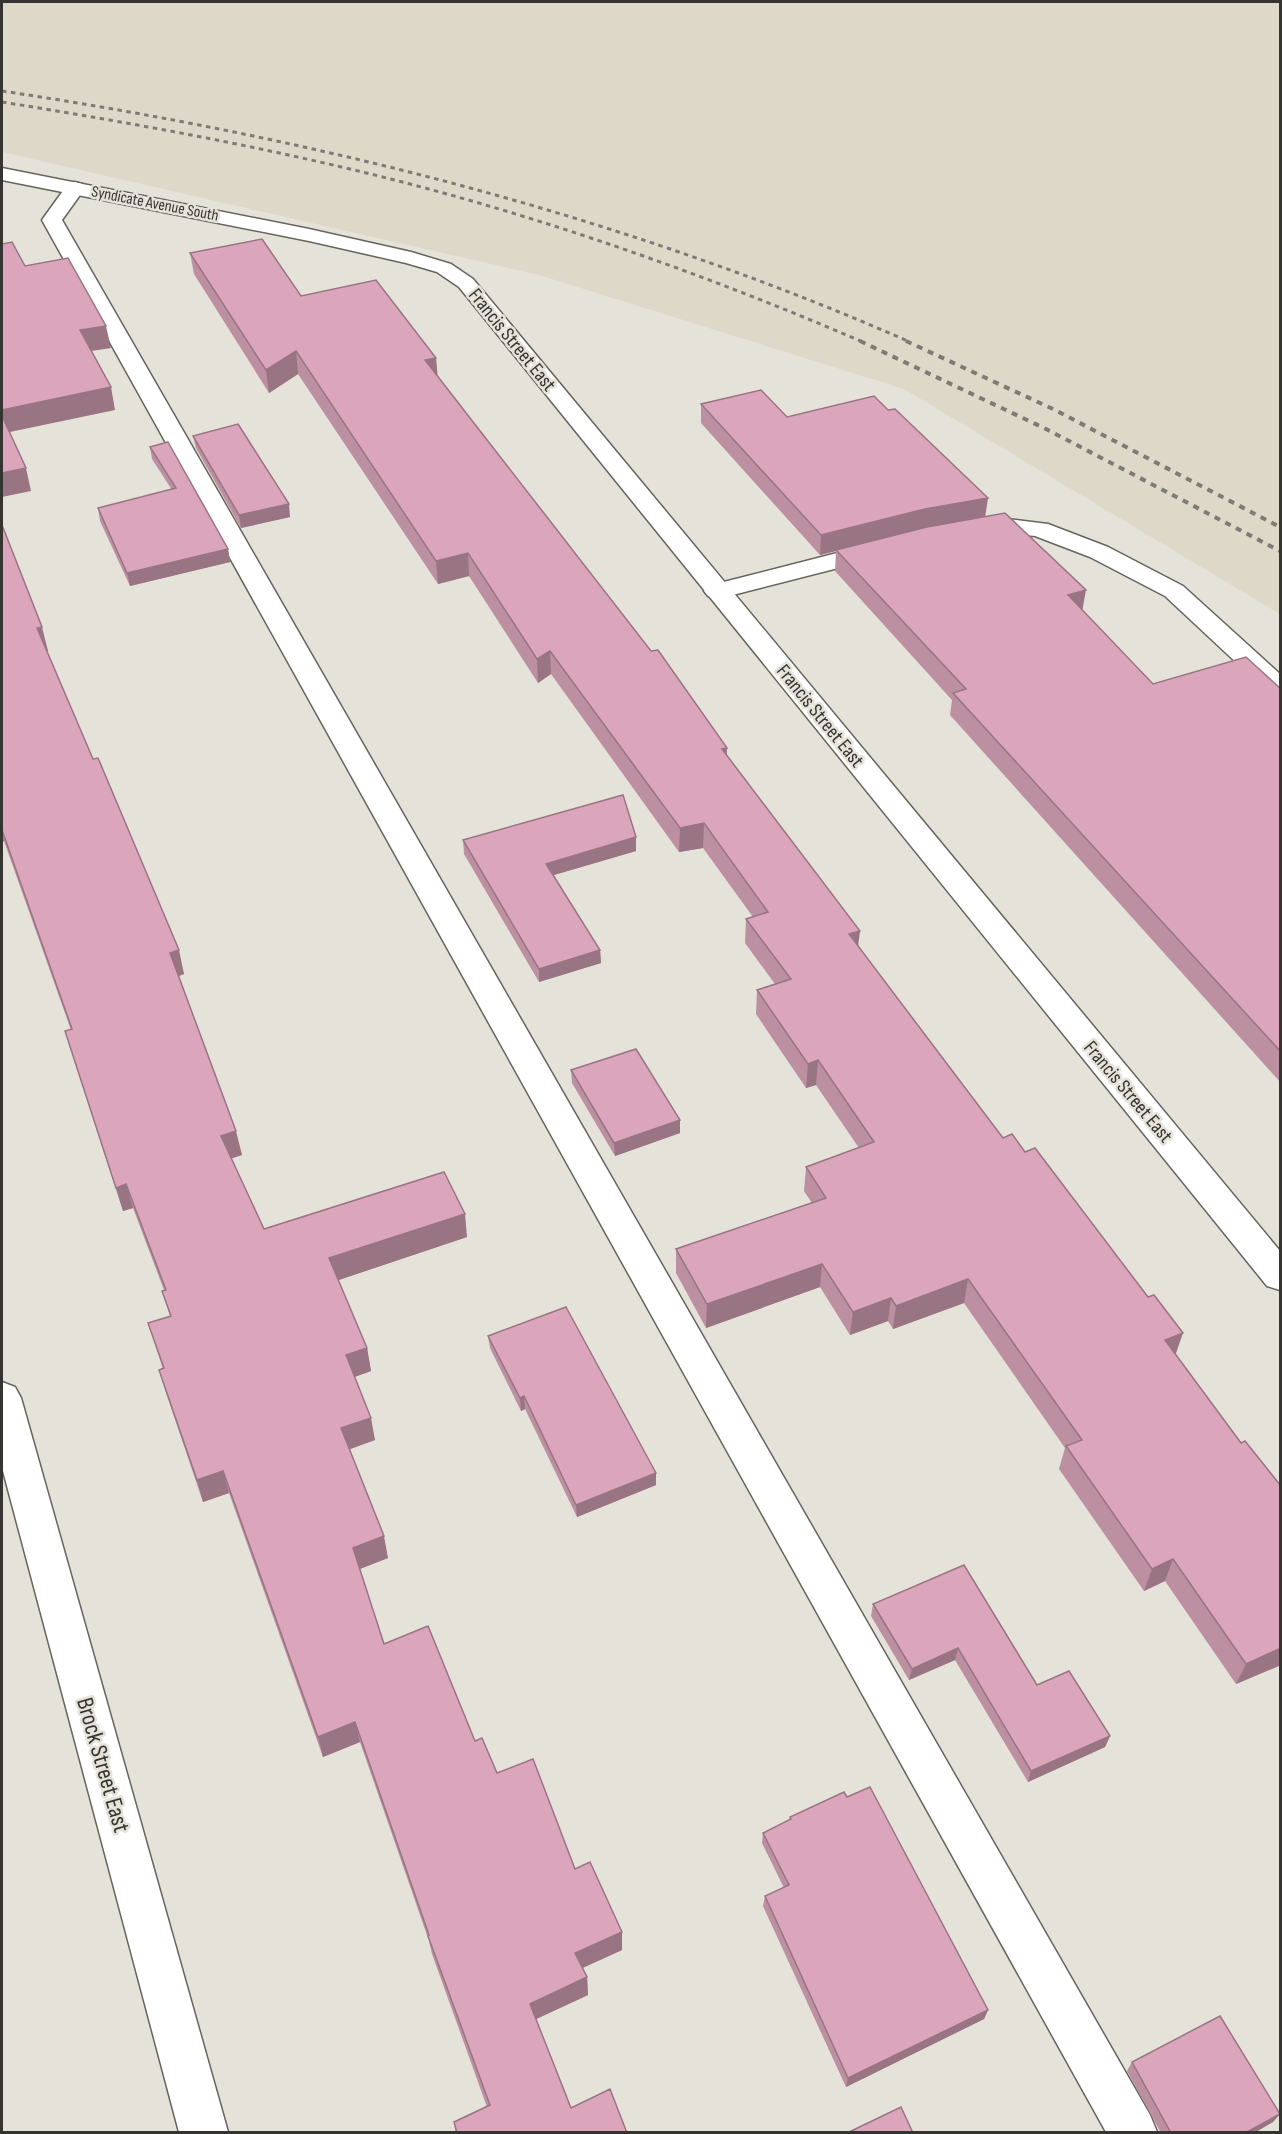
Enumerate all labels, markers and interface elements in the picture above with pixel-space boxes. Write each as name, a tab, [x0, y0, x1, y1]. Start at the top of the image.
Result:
street label: Syndicate Avenue South	[90, 182, 220, 226]
street label: Francis Street East	[463, 284, 561, 396]
street label: Francis Street East	[771, 660, 869, 772]
street label: Francis Street East	[1078, 1036, 1178, 1148]
street label: Brock Street East	[70, 1694, 136, 1836]

